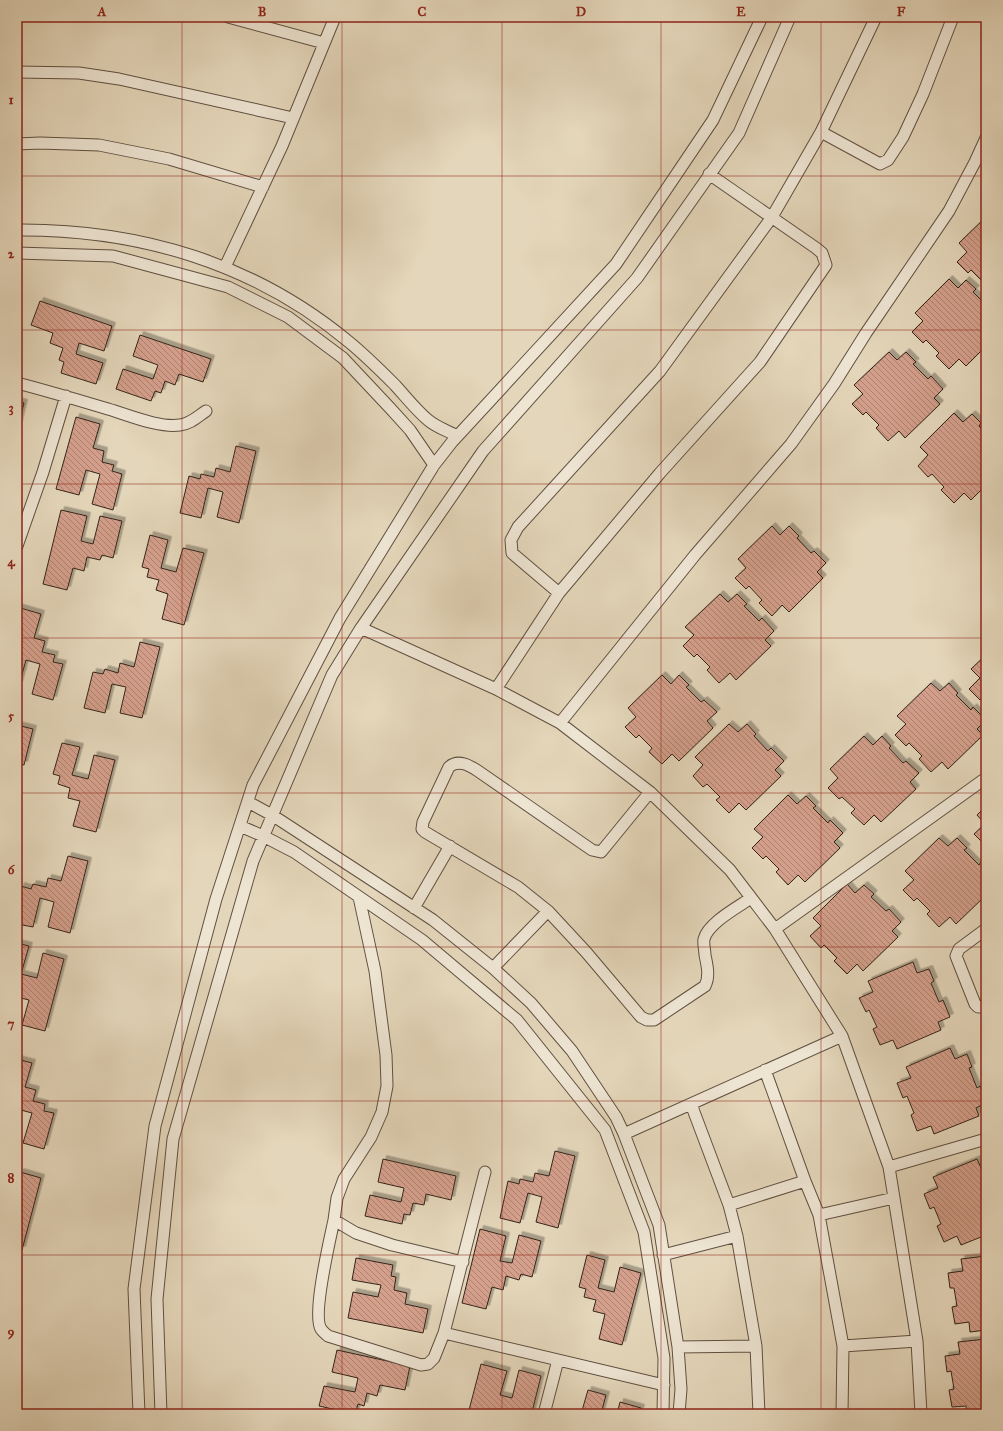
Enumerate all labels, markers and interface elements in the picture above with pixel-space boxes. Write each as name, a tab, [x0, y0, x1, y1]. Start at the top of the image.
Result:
text: A	[97, 4, 107, 20]
text: B	[258, 4, 267, 20]
text: C	[418, 4, 427, 20]
text: D	[576, 4, 586, 20]
text: E	[736, 4, 746, 20]
text: F	[897, 4, 906, 20]
text: 1	[8, 92, 14, 108]
text: 2	[8, 246, 15, 262]
text: 3	[8, 400, 14, 416]
text: 4	[7, 554, 15, 570]
text: 5	[8, 708, 15, 724]
text: 6	[8, 862, 16, 878]
text: 7	[8, 1016, 15, 1032]
text: 8	[8, 1170, 15, 1186]
text: 9	[8, 1324, 15, 1340]

